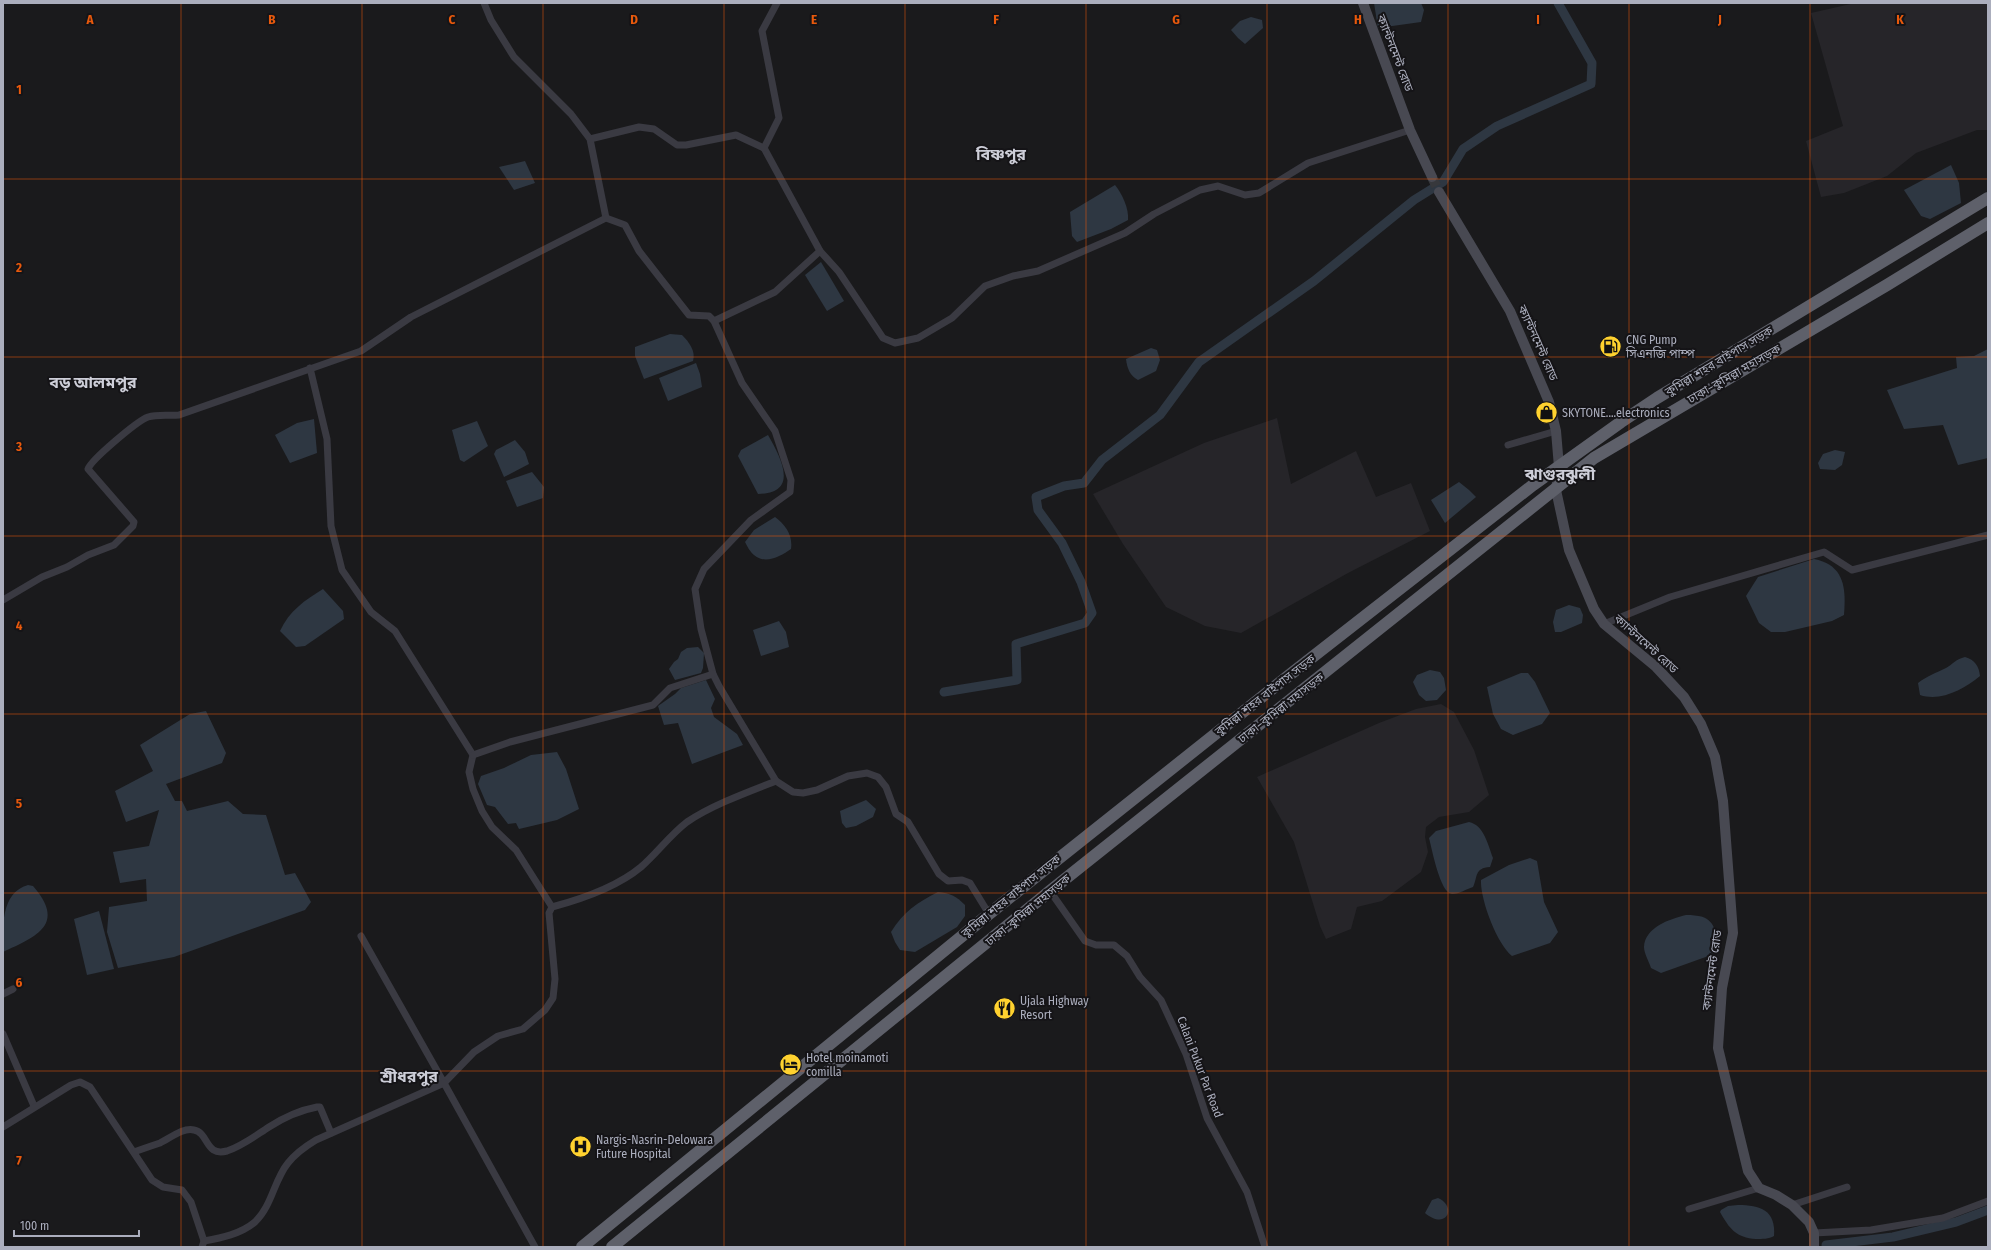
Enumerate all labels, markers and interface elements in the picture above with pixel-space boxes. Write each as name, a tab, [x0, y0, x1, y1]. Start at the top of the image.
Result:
street label: ক্যান্টনমেন্ট রোড	[1374, 11, 1417, 94]
text: A	[85, 12, 94, 27]
text: B	[268, 12, 276, 27]
text: C	[449, 12, 456, 27]
text: D	[630, 12, 638, 27]
text: E	[811, 12, 817, 27]
text: F	[993, 12, 999, 27]
text: G	[1172, 12, 1180, 27]
text: H	[1354, 12, 1362, 27]
text: I	[1536, 12, 1540, 27]
text: J	[1717, 12, 1722, 27]
text: K	[1896, 12, 1904, 27]
text: 1	[16, 82, 22, 97]
district label: বিষ্ণপুর	[975, 145, 1026, 165]
text: 2	[15, 260, 22, 275]
street label: ক্যান্টনমেন্ট রোড	[1515, 302, 1562, 383]
street label: কুমিল্লা শহর বাইপাস সড়ক	[1661, 322, 1776, 400]
place label: CNG Pump সিএনজি পাম্প	[1625, 333, 1695, 361]
fuel station icon: CNG Pump সিএনজি পাম্প	[1597, 334, 1623, 360]
street label: ঢাকা–কুমিল্লা মহাসড়ক	[1684, 341, 1784, 408]
district label: বড় আলমপুর	[48, 373, 137, 393]
shop icon: SKYTONE....electronics	[1534, 400, 1560, 426]
place label: SKYTONE....electronics	[1562, 406, 1670, 420]
text: 3	[15, 439, 22, 454]
district label: ঝাগুরঝুলী	[1524, 465, 1596, 485]
street label: ক্যান্টনমেন্ট রোড	[1610, 610, 1682, 677]
text: 4	[16, 618, 23, 633]
street label: কুমিল্লা শহর বাইপাস সড়ক	[1211, 651, 1319, 740]
street label: ঢাকা–কুমিল্লা মহাসড়ক	[1234, 669, 1328, 747]
text: 5	[16, 796, 22, 811]
street label: কুমিল্লা শহর বাইপাস সড়ক	[957, 851, 1064, 942]
street label: ঢাকা–কুমিল্লা মহাসড়ক	[981, 870, 1074, 950]
street label: ক্যান্টনমেন্ট রোড	[1698, 928, 1725, 1012]
text: 6	[16, 975, 23, 990]
place label: Ujala Highway Resort	[1020, 994, 1089, 1022]
restaurant icon: Ujala Highway Resort	[991, 995, 1017, 1021]
street label: Calani Pukur Par Road	[1174, 1014, 1226, 1120]
place label: Hotel moinamoti comilla	[806, 1051, 889, 1079]
hotel icon: Hotel moinamoti comilla	[777, 1052, 803, 1078]
district label: শ্রীধরপুর	[379, 1067, 438, 1087]
place label: Nargis-Nasrin-Delowara Future Hospital	[596, 1133, 713, 1161]
hospital icon: Nargis-Nasrin-Delowara Future Hospital	[568, 1134, 594, 1160]
text: 7	[16, 1153, 22, 1168]
scale bar	[14, 1212, 139, 1238]
text: 100 m	[20, 1219, 49, 1233]

